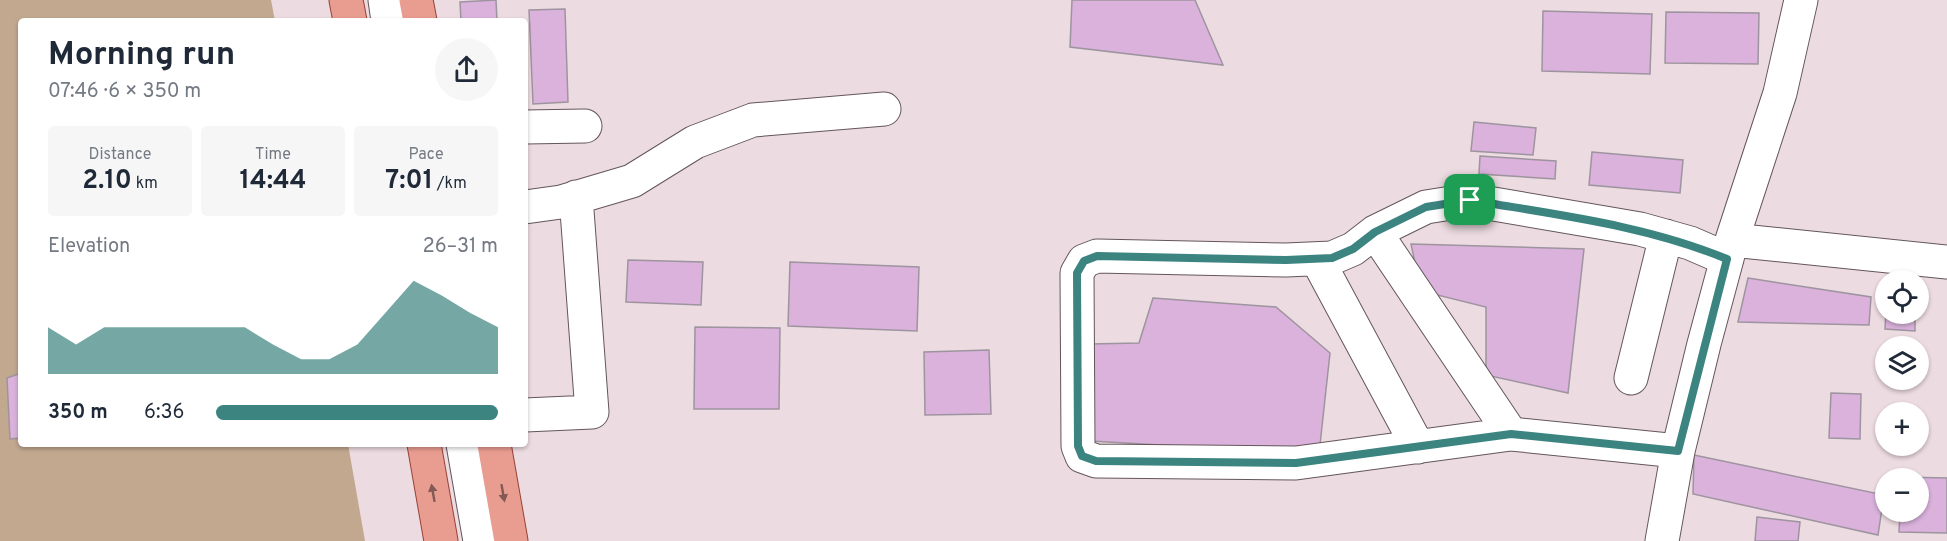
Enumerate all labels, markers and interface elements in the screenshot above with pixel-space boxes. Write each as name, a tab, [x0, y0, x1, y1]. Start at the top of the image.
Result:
text: Morning run	[48, 35, 235, 77]
button: share	[435, 38, 498, 101]
text: 07:46 · 6 × 350 m	[48, 79, 201, 105]
text: Distance	[89, 145, 151, 165]
text: Time	[255, 145, 291, 165]
text: Pace	[408, 145, 444, 165]
text: 2.10	[82, 165, 132, 198]
text: 14:44	[240, 165, 306, 198]
text: 7:01	[385, 165, 433, 198]
text: km	[132, 174, 158, 194]
text: /km	[433, 174, 467, 194]
pin	[1444, 174, 1495, 225]
icon: arrive	[1453, 183, 1486, 216]
text: Elevation	[48, 234, 130, 260]
text: 26–31 m	[423, 234, 498, 260]
map controls	[1875, 270, 1929, 522]
button: locate	[1875, 270, 1929, 324]
button: layers	[1875, 336, 1929, 390]
text: 350 m	[48, 400, 108, 426]
text: 6:36	[144, 400, 184, 426]
button: +	[1875, 402, 1929, 456]
button: −	[1875, 468, 1929, 522]
one-way arrow	[428, 483, 437, 502]
one-way arrow	[499, 483, 508, 502]

